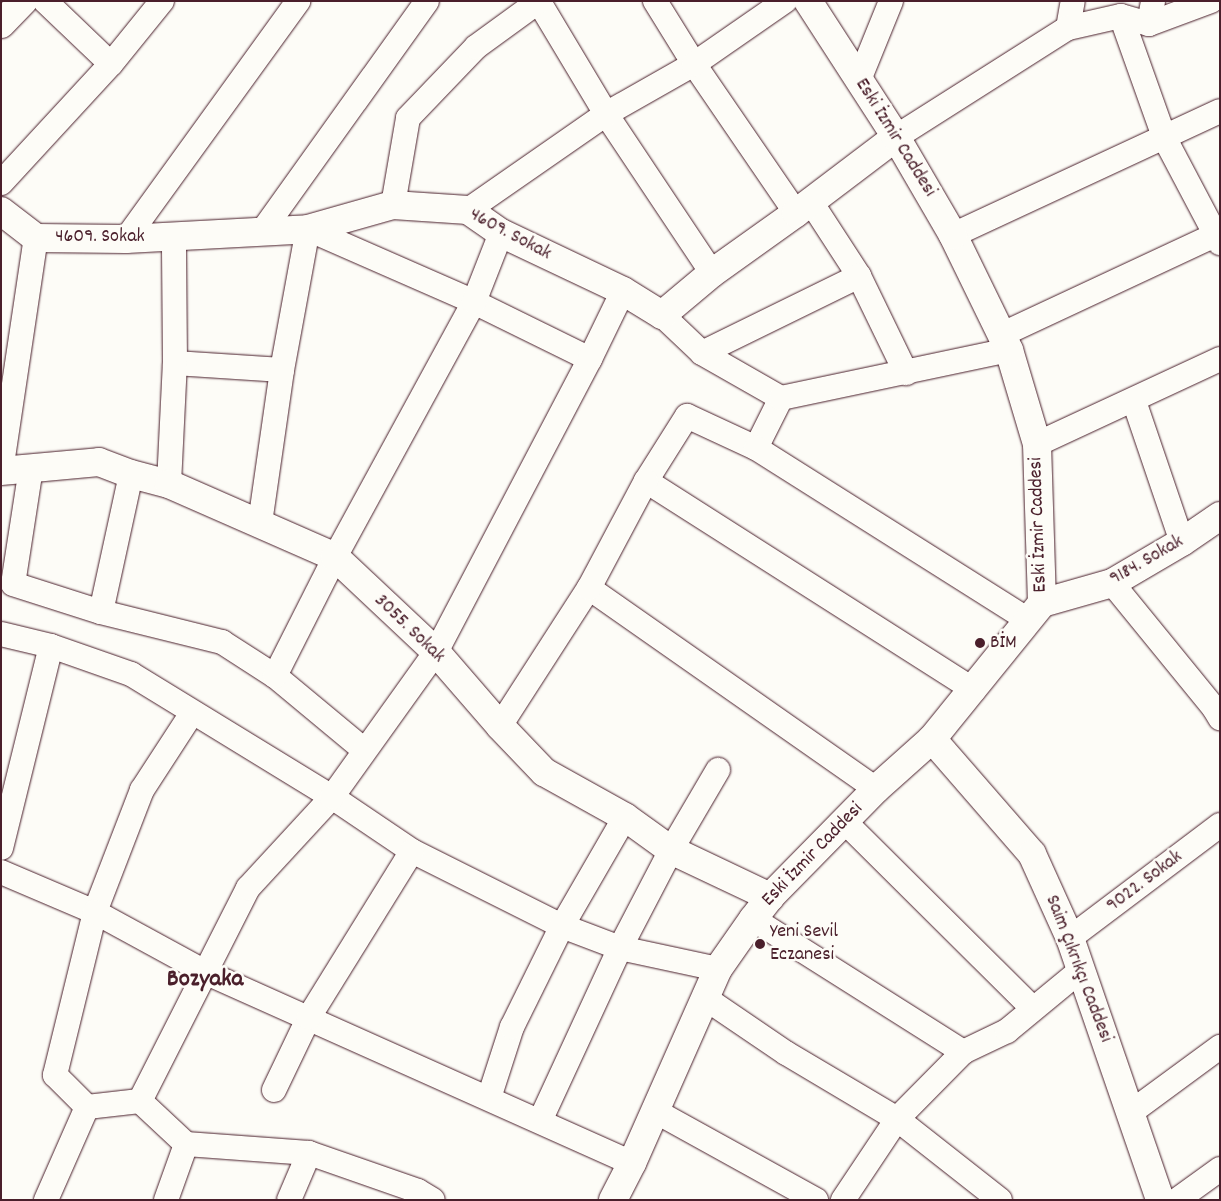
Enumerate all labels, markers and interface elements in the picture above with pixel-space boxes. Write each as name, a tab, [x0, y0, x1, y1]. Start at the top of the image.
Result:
street label: Eski İzmir Caddesi	[849, 74, 941, 202]
street label: 4609. Sokak	[465, 203, 555, 267]
street label: 4609. Sokak	[55, 225, 145, 249]
street label: Eski İzmir Caddesi	[1025, 457, 1053, 593]
street label: 9184. Sokak	[1106, 530, 1188, 592]
street label: 3055. Sokak	[368, 589, 450, 669]
place label: BİM	[990, 631, 1017, 655]
marker: BİM	[974, 637, 986, 649]
street label: Eski İzmir Caddesi	[757, 798, 869, 912]
street label: 9022. Sokak	[1102, 846, 1188, 918]
street label: Saim Çıkrıkçı Caddesi	[1039, 892, 1117, 1046]
place label: Yeni Sevil Eczanesi	[770, 920, 838, 967]
marker: Yeni Sevil Eczanesi	[754, 938, 766, 950]
district label: Bozyaka	[167, 965, 243, 995]

